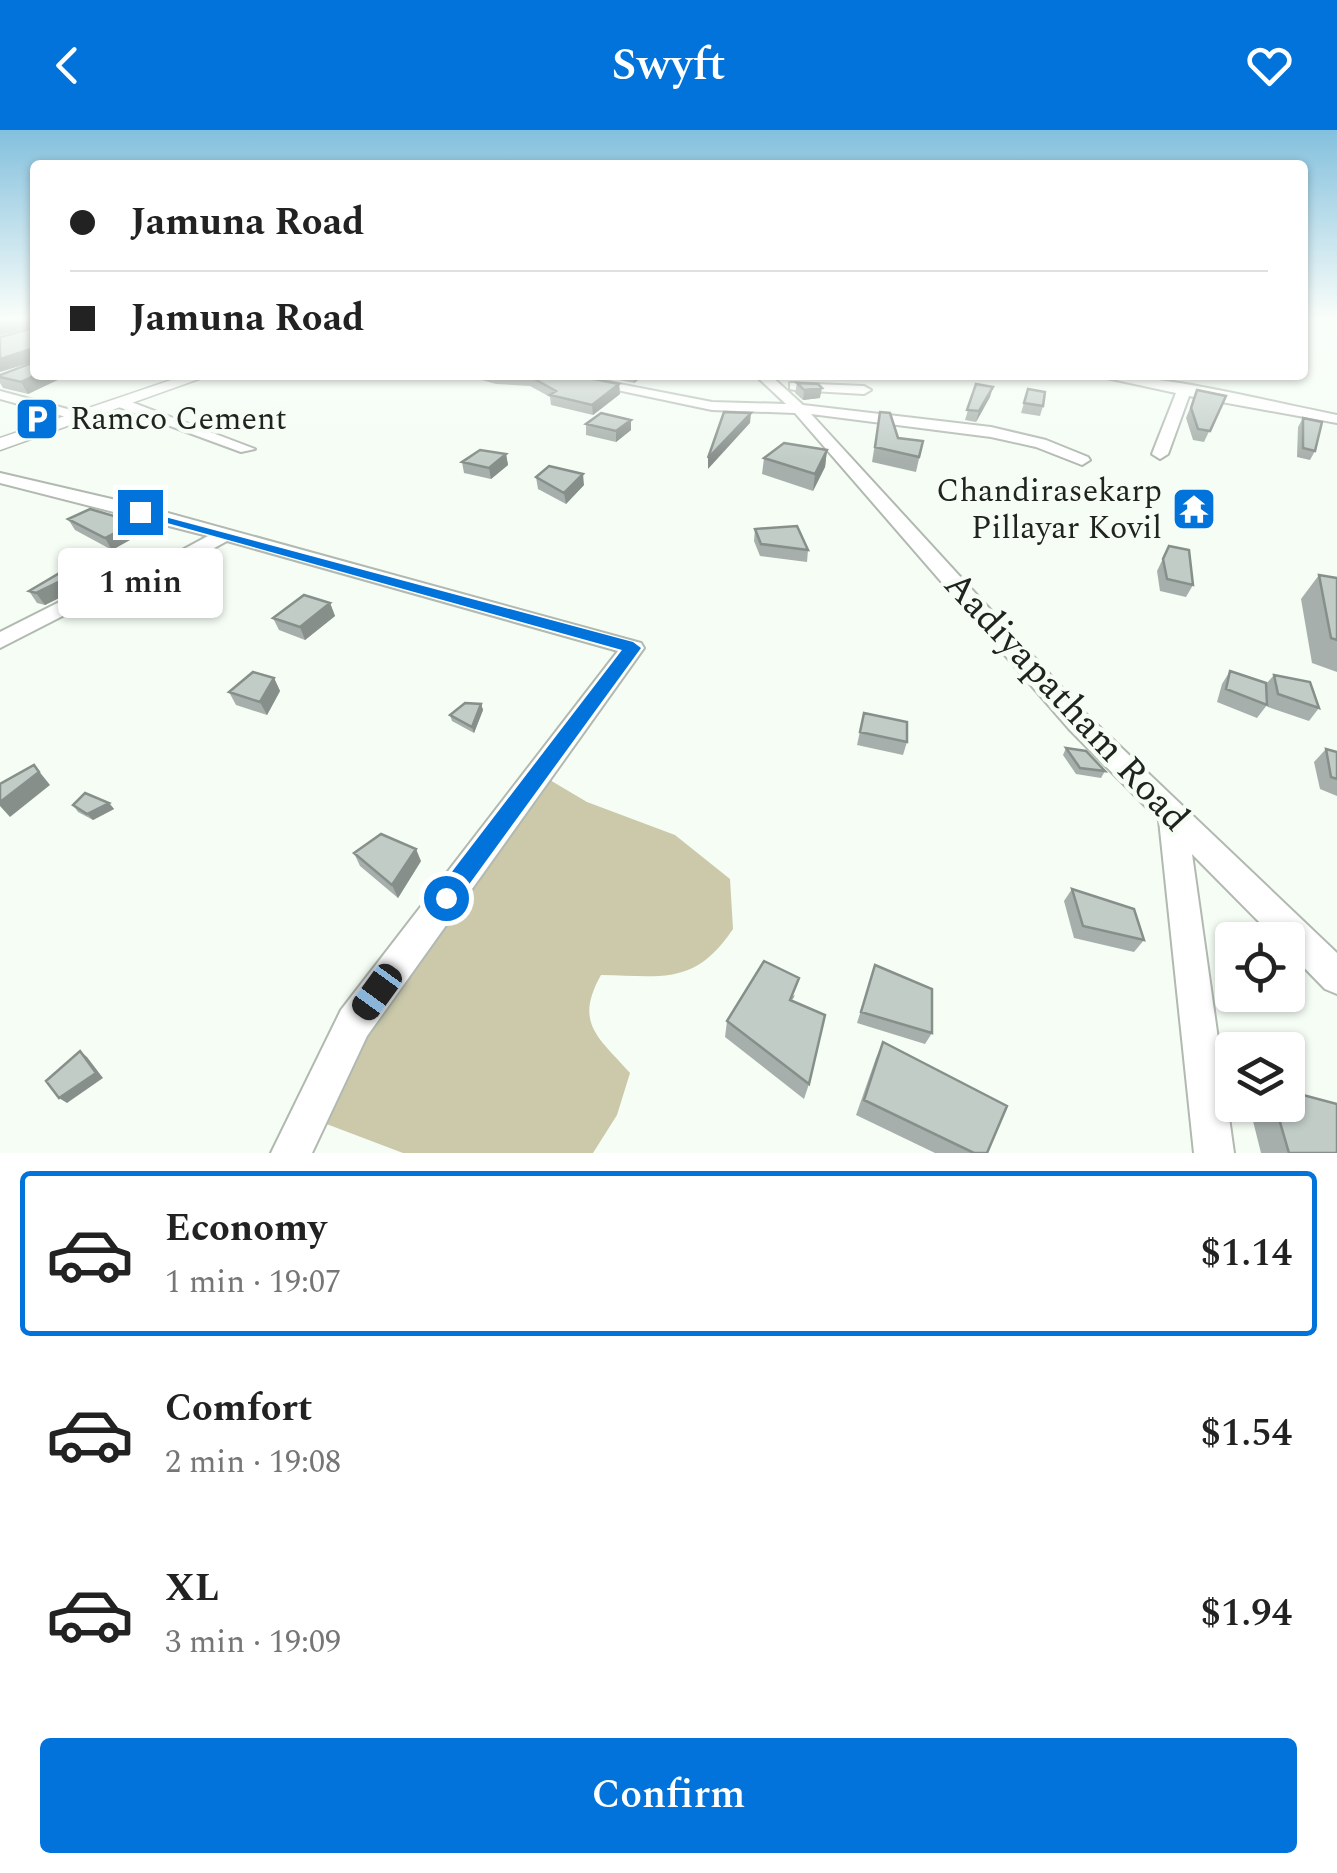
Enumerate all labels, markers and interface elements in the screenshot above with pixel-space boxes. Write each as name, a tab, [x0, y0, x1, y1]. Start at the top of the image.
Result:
text: Swyft	[611, 31, 726, 100]
icon: back	[40, 38, 95, 93]
icon: heart	[1242, 38, 1297, 93]
text: Jamuna Road	[130, 194, 364, 252]
text: Jamuna Road	[130, 290, 364, 348]
place label: Ramco Cement	[70, 395, 287, 444]
parking icon: Ramco Cement	[14, 396, 60, 442]
place label: Chandirasekarp Pillayar Kovil	[936, 467, 1162, 553]
temple icon: Chandirasekarp Pillayar Kovil	[1171, 486, 1217, 532]
route end	[118, 490, 163, 535]
callout: 1 min	[58, 547, 222, 617]
text: 1 min	[99, 558, 182, 607]
street label: Aadiyapatham Road	[929, 558, 1203, 846]
route start	[424, 876, 469, 921]
map controls	[1215, 922, 1305, 1122]
button: locate	[1215, 922, 1305, 1012]
car	[347, 959, 407, 1025]
button: layers	[1215, 1032, 1305, 1122]
text: Economy	[165, 1200, 326, 1258]
icon: car	[45, 1209, 135, 1299]
text: $1.14	[1201, 1225, 1292, 1283]
text: 1 min · 19:07	[165, 1258, 341, 1307]
text: Comfort	[165, 1380, 312, 1438]
icon: car	[45, 1389, 135, 1479]
text: $1.54	[1201, 1405, 1292, 1463]
text: 2 min · 19:08	[165, 1438, 341, 1487]
text: XL	[165, 1560, 219, 1618]
icon: car	[45, 1569, 135, 1659]
text: $1.94	[1201, 1585, 1292, 1643]
text: 3 min · 19:09	[165, 1618, 341, 1667]
button: Confirm	[40, 1738, 1297, 1853]

